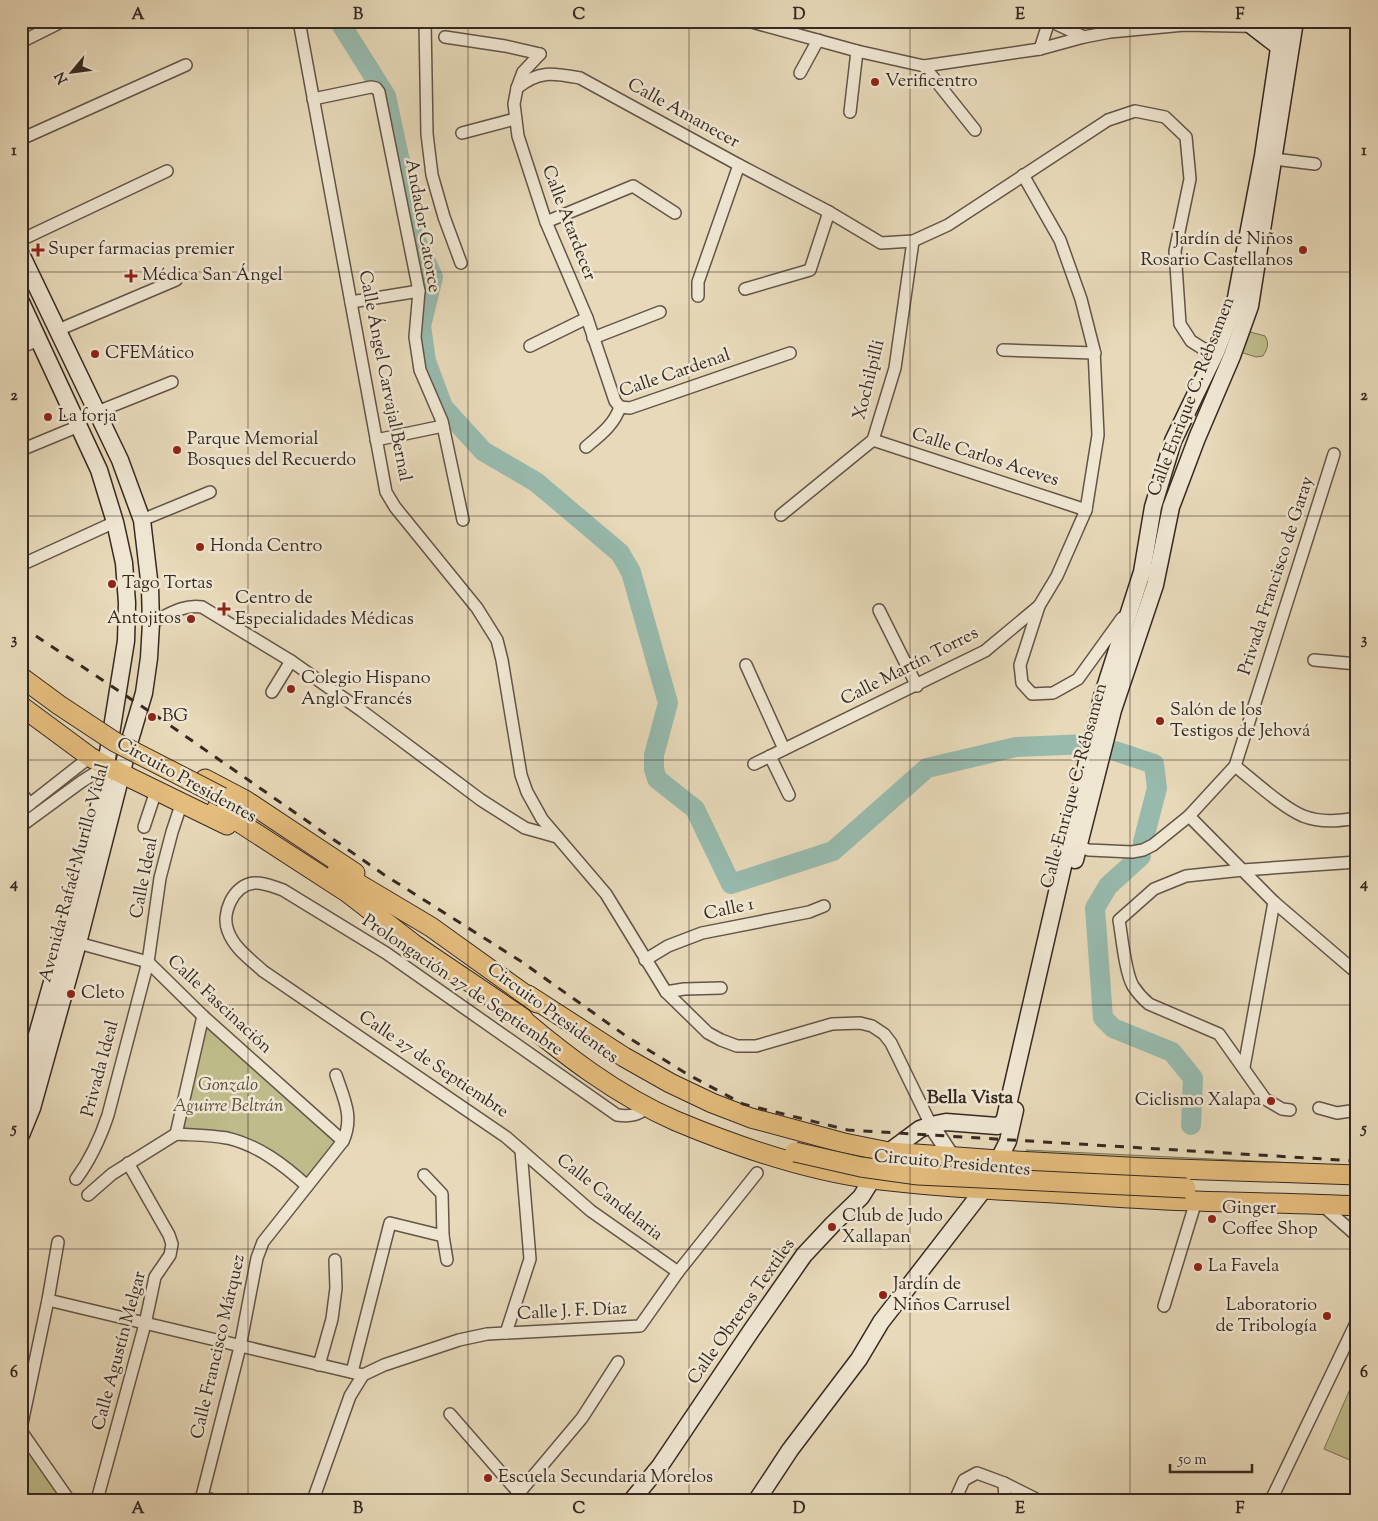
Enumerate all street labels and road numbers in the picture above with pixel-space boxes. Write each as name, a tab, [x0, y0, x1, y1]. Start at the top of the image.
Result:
street label: Calle Amanecer	[622, 72, 744, 156]
street label: Andador Catorce	[397, 157, 447, 295]
street label: Calle Atardecer	[534, 162, 602, 285]
street label: Calle Ángel Carvajal Bernal	[351, 268, 417, 484]
street label: Calle Enrique C. Rébsamen	[1142, 293, 1242, 501]
street label: Xochilpilli	[848, 337, 892, 423]
street label: Calle Cardenal	[616, 343, 734, 405]
street label: Calle Carlos Aceves	[908, 422, 1062, 494]
street label: Privada Francisco de Garay	[1233, 473, 1321, 679]
street label: Calle Martín Torres	[837, 621, 983, 713]
street label: Calle Enrique C. Rébsamen	[1035, 680, 1115, 892]
street label: Circuito Presidentes	[111, 732, 261, 830]
street label: Avenida Rafaél Murillo Vidal	[33, 761, 117, 985]
street label: Calle Ideal	[124, 835, 166, 921]
street label: Calle 1	[701, 892, 757, 928]
street label: Prolongación 27 de Septiembre	[356, 909, 568, 1063]
street label: Calle Fascinación	[161, 949, 278, 1061]
street label: Circuito Presidentes	[481, 957, 623, 1071]
street label: Calle 27 de Septiembre	[353, 1005, 513, 1125]
street label: Privada Ideal	[76, 1018, 126, 1120]
street label: Circuito Presidentes	[873, 1144, 1031, 1184]
street label: Calle Candelaria	[550, 1148, 668, 1248]
street label: Calle Obreros Textiles	[682, 1234, 802, 1390]
street label: Calle Francisco Márquez	[185, 1252, 253, 1442]
street label: Calle Agustín Melgar	[86, 1268, 154, 1434]
street label: Calle J. F. Díaz	[516, 1296, 628, 1328]

